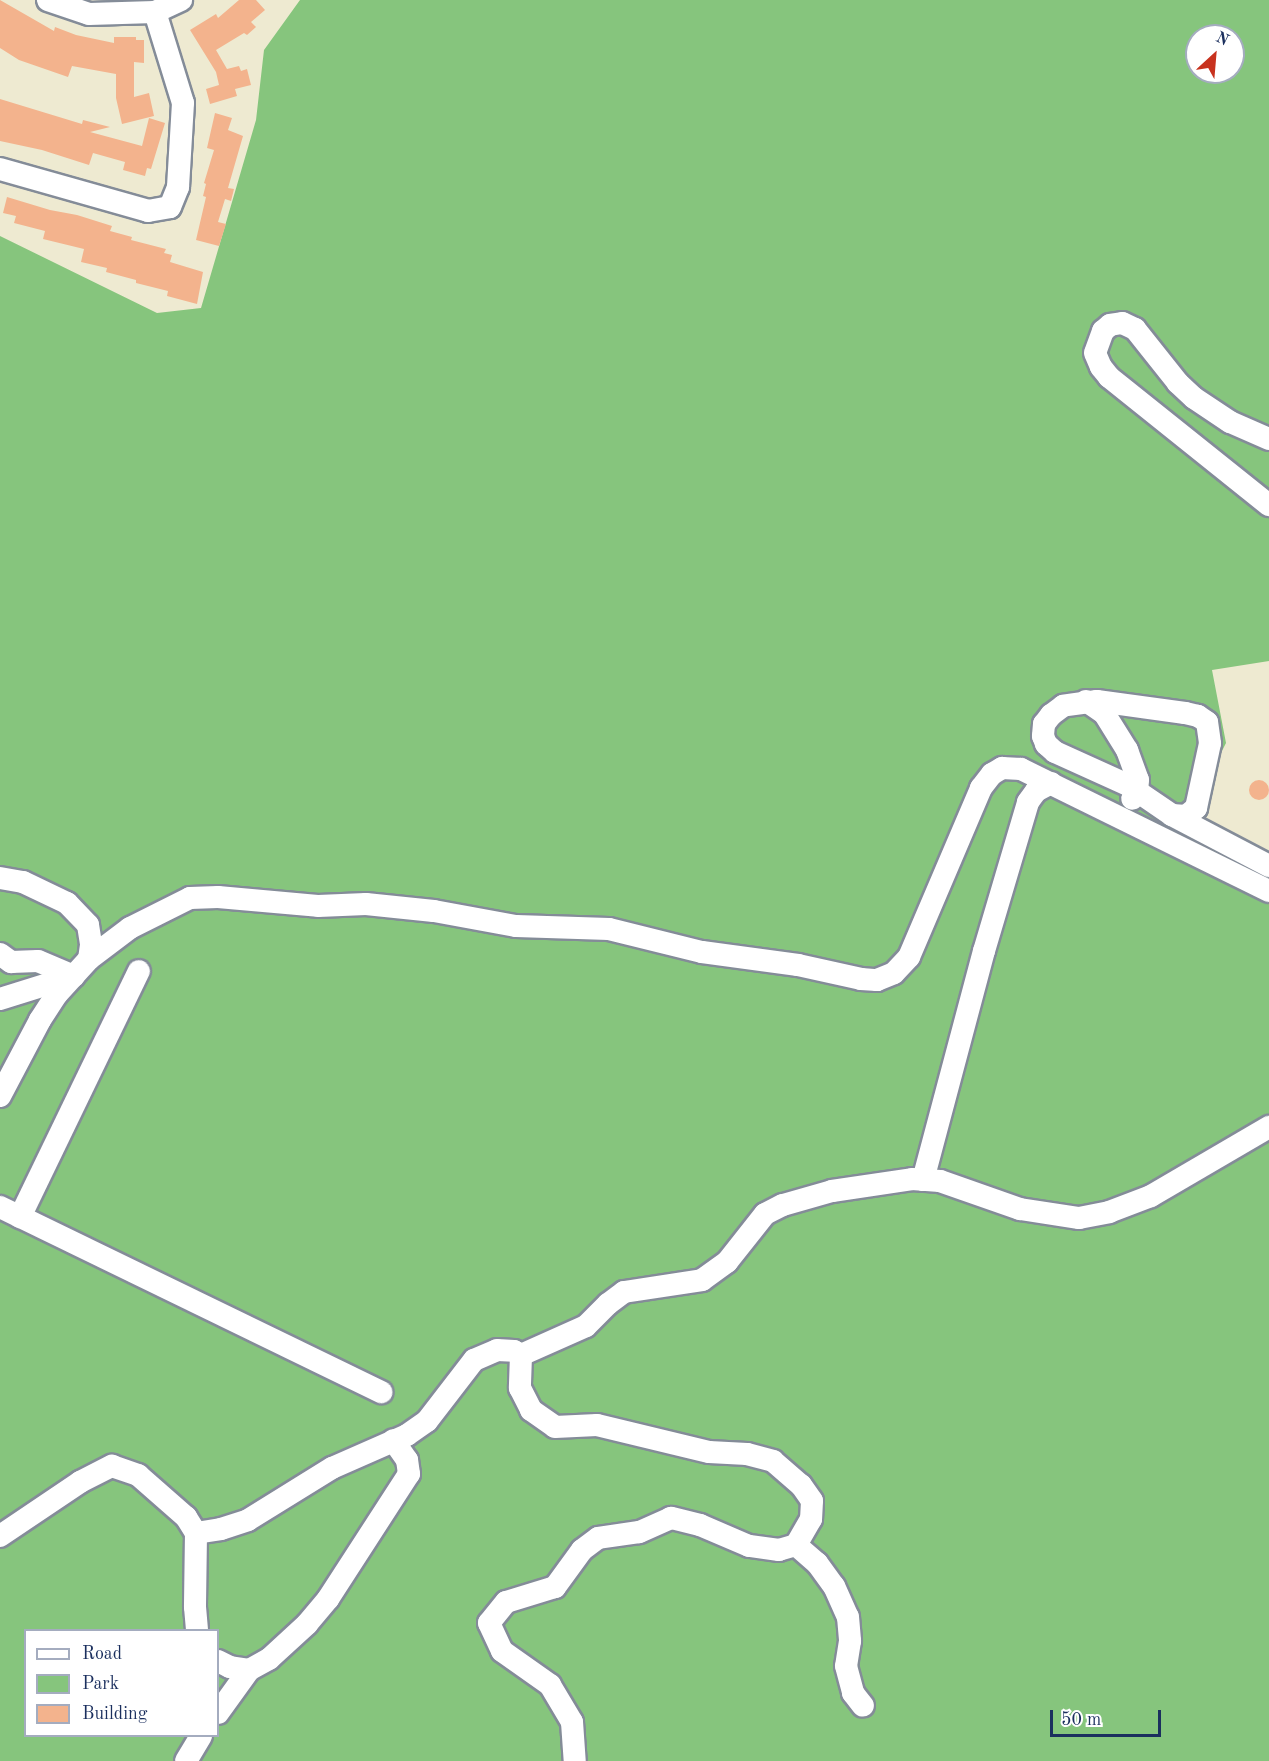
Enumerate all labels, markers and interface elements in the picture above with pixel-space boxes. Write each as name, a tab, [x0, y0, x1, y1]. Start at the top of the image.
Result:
north arrow	[1185, 24, 1245, 84]
text: N	[1213, 30, 1231, 49]
legend	[24, 1629, 219, 1737]
text: Road	[82, 1645, 122, 1663]
text: Park	[82, 1675, 119, 1693]
scale bar	[1053, 1698, 1164, 1736]
text: Building	[82, 1705, 147, 1723]
text: 50 m	[1061, 1711, 1101, 1729]

